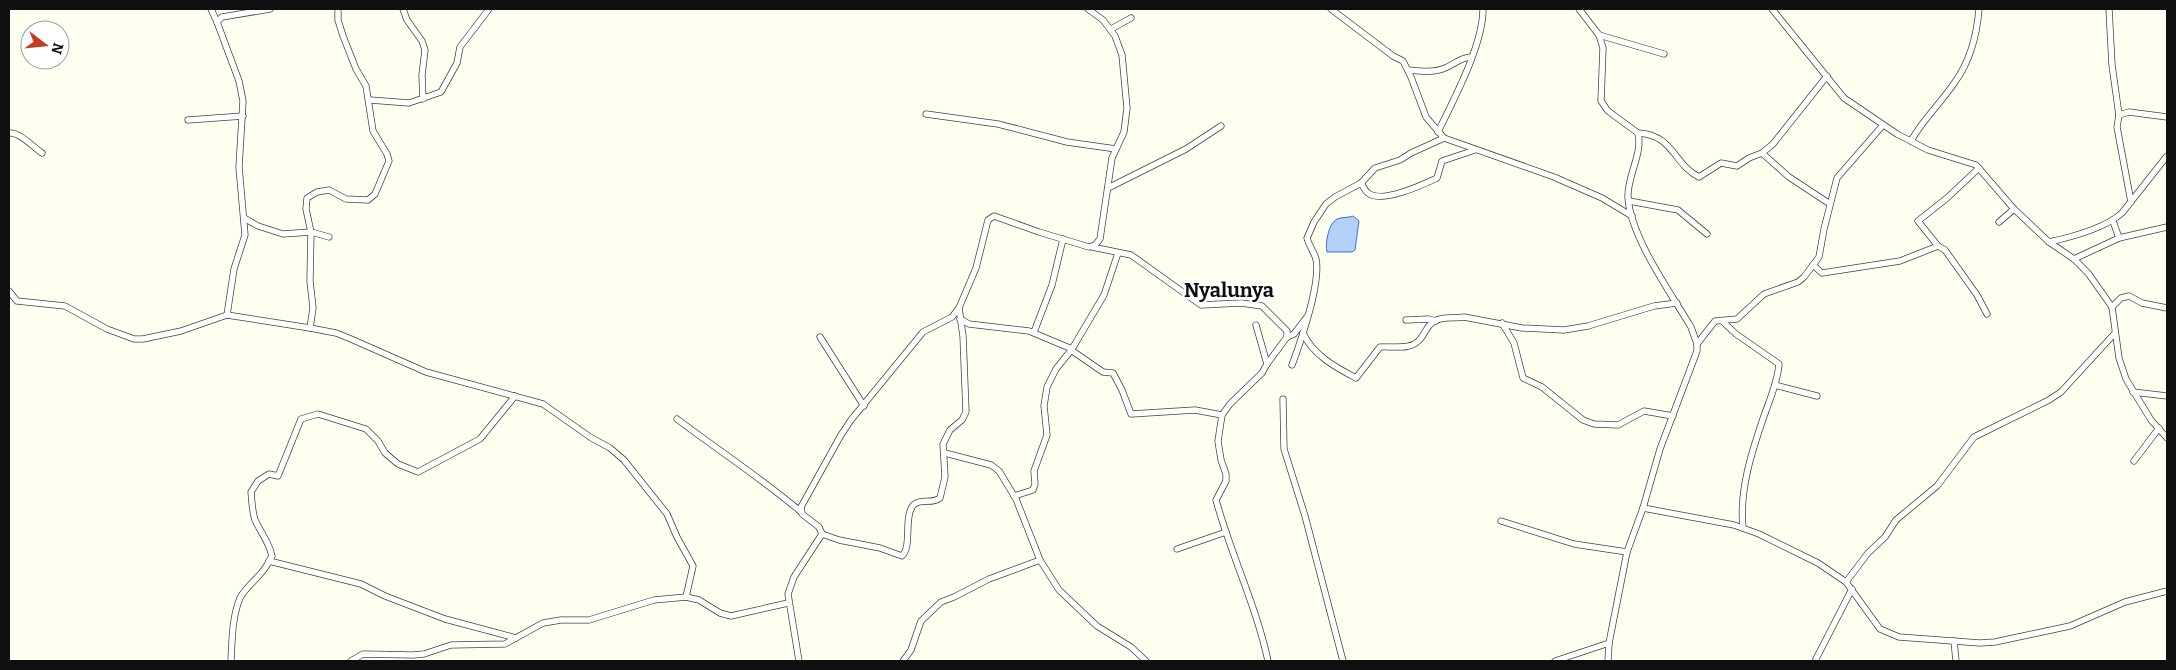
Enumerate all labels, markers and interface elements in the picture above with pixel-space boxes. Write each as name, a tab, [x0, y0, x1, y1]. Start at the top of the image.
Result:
north arrow	[20, 20, 70, 70]
text: N	[47, 41, 67, 56]
district label: Nyalunya	[1184, 278, 1274, 302]

